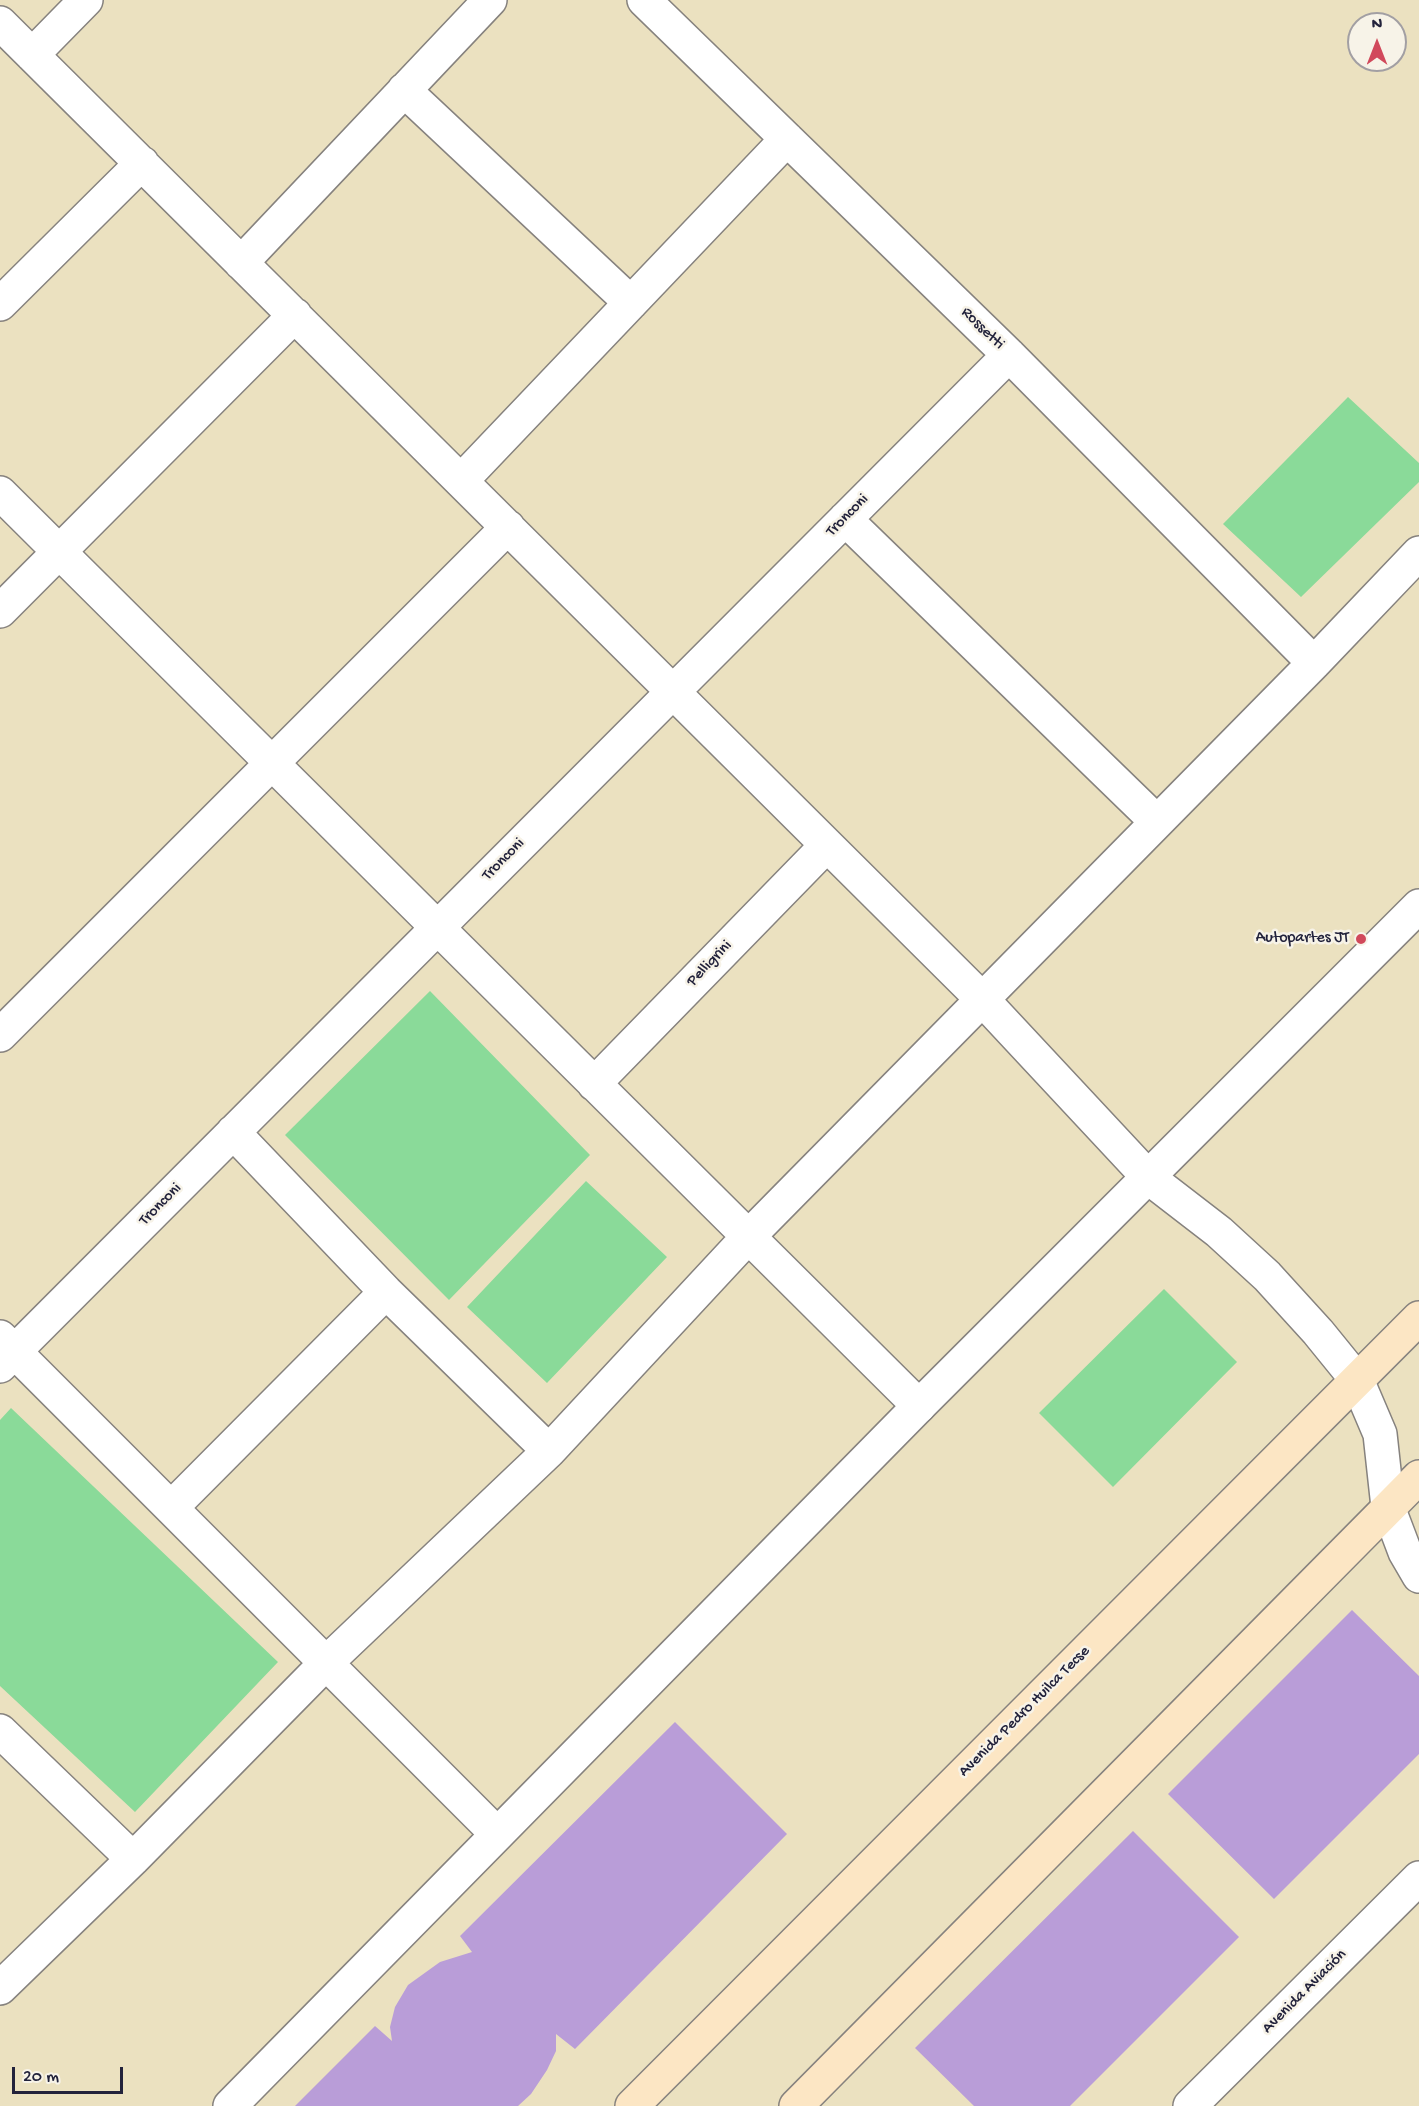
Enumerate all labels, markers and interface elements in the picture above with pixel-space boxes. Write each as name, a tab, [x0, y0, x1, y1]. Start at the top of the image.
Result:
north arrow	[1347, 12, 1407, 72]
text: N	[1372, 16, 1382, 35]
street label: Rossetti	[956, 304, 1008, 354]
street label: Tronconi	[823, 491, 873, 541]
street label: Tronconi	[479, 835, 529, 885]
place label: Autopartes JT	[1256, 929, 1349, 949]
marker: Autopartes JT	[1354, 932, 1368, 946]
street label: Pelligrini	[683, 937, 737, 991]
street label: Tronconi	[136, 1180, 186, 1230]
street label: Avenida Pedro Huilca Tecse	[955, 1642, 1095, 1782]
street label: Avenida Aviación	[1259, 1946, 1351, 2038]
scale bar	[15, 2055, 126, 2093]
text: 20 m	[23, 2067, 59, 2088]

